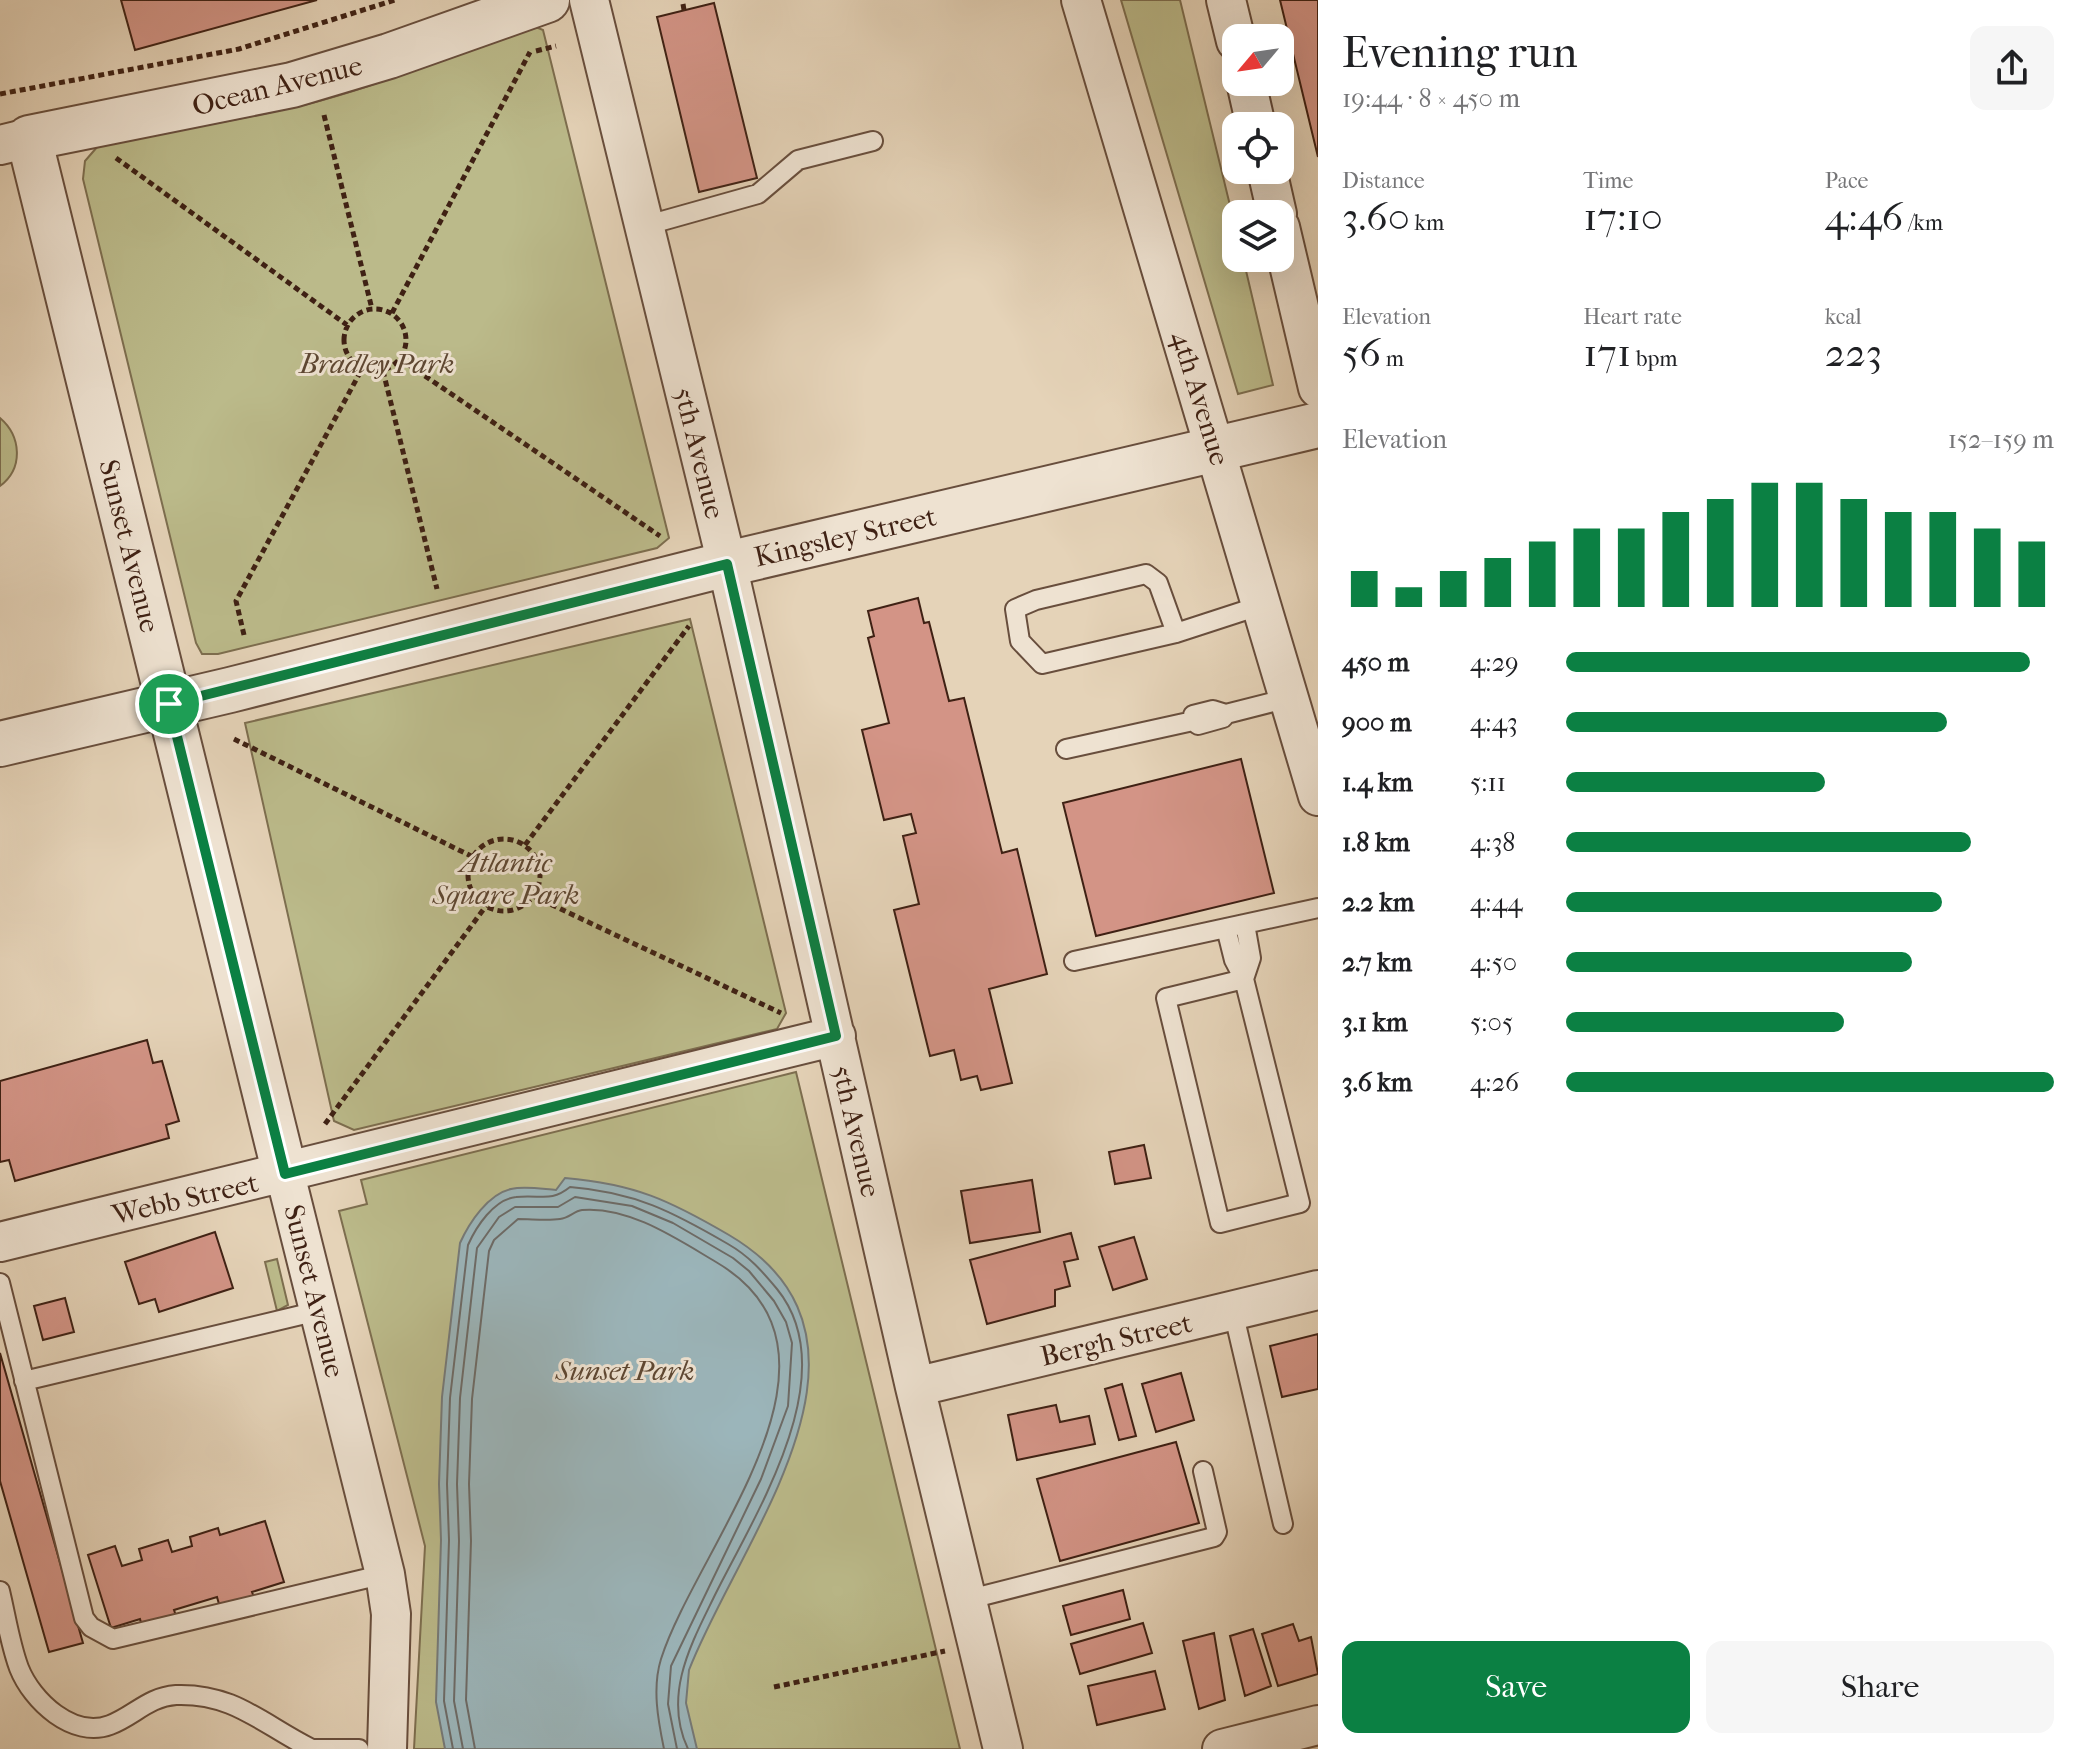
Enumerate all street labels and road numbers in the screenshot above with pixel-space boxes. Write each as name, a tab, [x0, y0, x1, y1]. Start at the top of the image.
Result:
street label: Ocean Avenue	[189, 48, 366, 123]
street label: 4th Avenue	[1164, 327, 1237, 469]
street label: 5th Avenue	[667, 384, 732, 522]
street label: Sunset Avenue	[92, 456, 167, 636]
street label: Kingsley Street	[751, 500, 939, 573]
street label: 5th Avenue	[825, 1062, 888, 1200]
street label: Webb Street	[108, 1166, 261, 1232]
street label: Sunset Avenue	[277, 1201, 352, 1381]
street label: Bergh Street	[1037, 1306, 1195, 1373]

